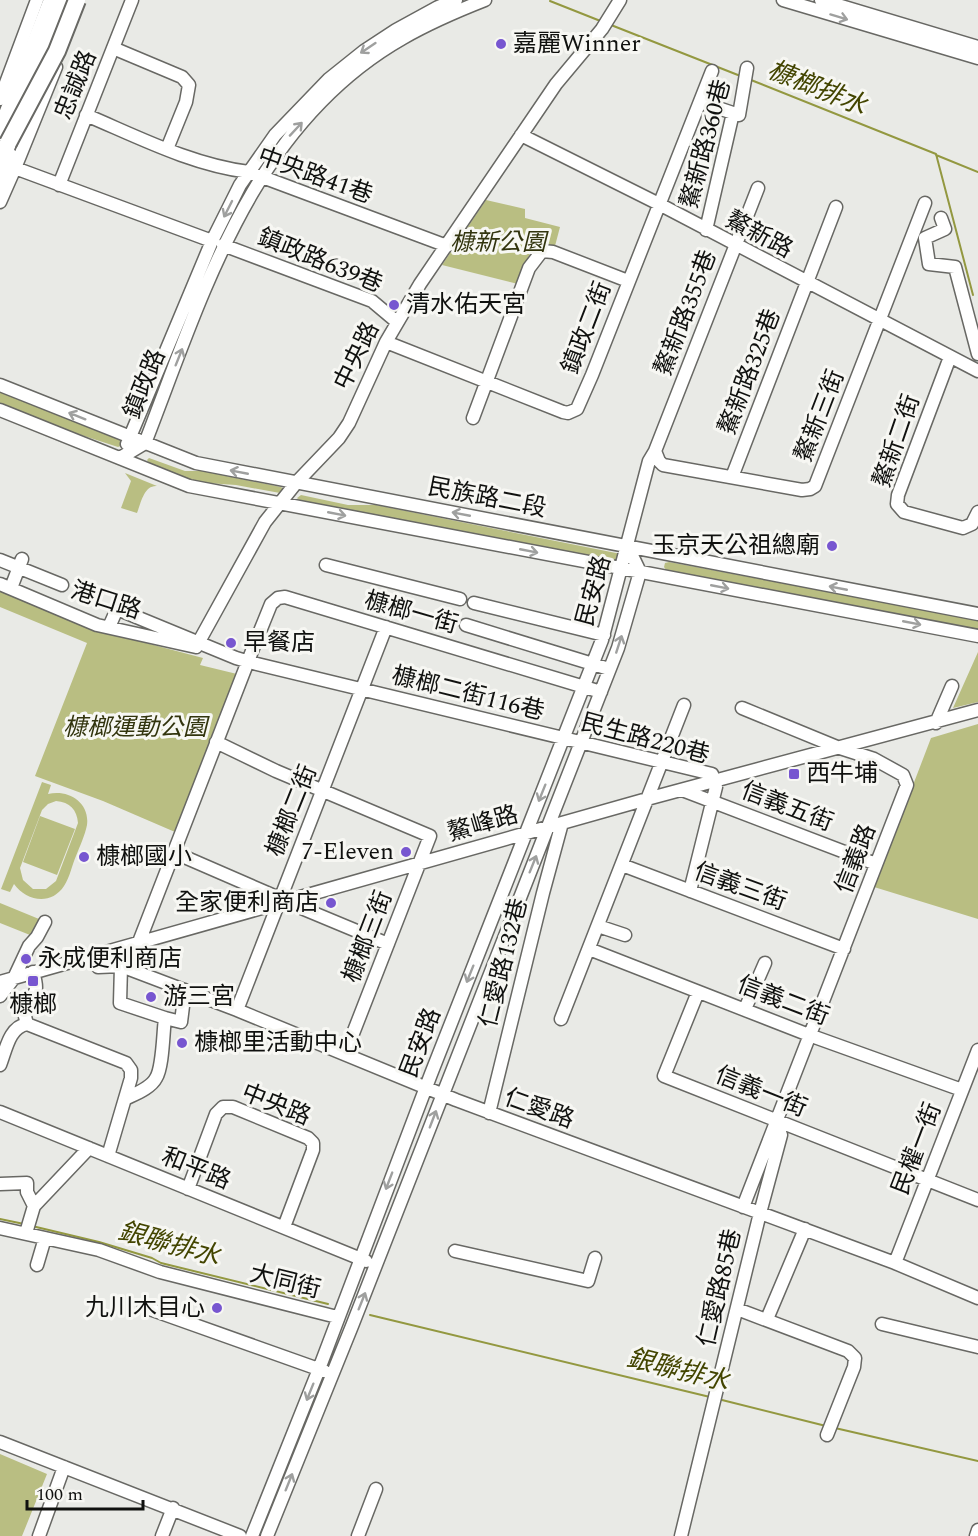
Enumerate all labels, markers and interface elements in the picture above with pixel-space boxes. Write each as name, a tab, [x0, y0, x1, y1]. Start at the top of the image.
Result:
one-way arrow	[829, 12, 848, 23]
place label: 嘉麗Winner	[513, 26, 641, 62]
marker: 嘉麗Winner	[494, 37, 508, 51]
one-way arrow	[361, 42, 377, 54]
street label: 忠誠路	[46, 45, 106, 125]
water label: 槺榔排水	[761, 50, 874, 126]
street label: 鰲新路360巷	[672, 76, 740, 212]
one-way arrow	[289, 122, 303, 137]
street label: 中央路41巷	[252, 139, 378, 213]
one-way arrow	[222, 200, 233, 218]
street label: 鰲新路	[719, 202, 799, 268]
street label: 鎮政路639巷	[252, 220, 388, 302]
park label: 槺新公園	[450, 225, 549, 261]
street label: 鰲新路355巷	[646, 245, 726, 381]
street label: 鎮政二街	[553, 277, 621, 379]
place label: 清水佑天宮	[406, 287, 526, 323]
marker: 清水佑天宮	[387, 298, 401, 312]
street label: 鰲新路325巷	[710, 304, 790, 440]
street label: 中央路	[325, 316, 389, 396]
street label: 鎮政路	[115, 344, 175, 424]
one-way arrow	[174, 348, 185, 367]
street label: 鰲新三街	[786, 365, 854, 467]
street label: 鰲新二街	[864, 390, 930, 492]
one-way arrow	[68, 410, 87, 421]
one-way arrow	[229, 466, 249, 477]
street label: 民族路二段	[425, 469, 549, 527]
one-way arrow	[452, 508, 471, 519]
one-way arrow	[327, 509, 346, 520]
place label: 玉京天公祖總廟	[652, 528, 820, 564]
marker: 玉京天公祖總廟	[825, 539, 839, 553]
one-way arrow	[518, 546, 538, 557]
street label: 民安路	[567, 552, 621, 630]
street label: 港口路	[66, 573, 146, 629]
street label: 槺榔一街	[360, 582, 462, 644]
one-way arrow	[710, 582, 730, 593]
one-way arrow	[829, 582, 848, 593]
one-way arrow	[902, 618, 921, 629]
place label: 早餐店	[243, 625, 315, 661]
one-way arrow	[614, 635, 625, 654]
marker: 早餐店	[224, 636, 238, 650]
street label: 槺榔二街116巷	[388, 658, 548, 730]
street label: 民生路220巷	[577, 705, 713, 773]
park label: 槺榔運動公園	[63, 710, 210, 746]
place label: 西牛埔	[806, 756, 878, 792]
street label: 槺榔二街	[257, 760, 327, 862]
marker: 西牛埔	[787, 767, 801, 781]
street label: 信義五街	[736, 773, 838, 841]
one-way arrow	[536, 783, 547, 802]
street label: 鰲峰路	[443, 797, 523, 851]
street label: 信義路	[826, 819, 886, 899]
place label: 7-Eleven	[302, 834, 394, 870]
place label: 槺榔國小	[96, 839, 192, 875]
marker: 7-Eleven	[399, 845, 413, 859]
marker: 槺榔國小	[77, 850, 91, 864]
street label: 信義三街	[689, 854, 791, 920]
one-way arrow	[528, 856, 539, 874]
place label: 全家便利商店	[175, 885, 319, 921]
street label: 槺榔三街	[334, 886, 402, 988]
street label: 仁愛路132巷	[471, 895, 537, 1031]
marker: 全家便利商店	[324, 896, 338, 910]
place label: 永成便利商店	[38, 941, 182, 977]
marker: 永成便利商店	[19, 952, 33, 966]
one-way arrow	[464, 964, 475, 983]
street label: 信義二街	[732, 967, 834, 1035]
marker: 槺榔	[26, 974, 40, 988]
place label: 游三宮	[163, 979, 235, 1015]
place label: 槺榔	[9, 987, 57, 1023]
marker: 游三宮	[144, 990, 158, 1004]
street label: 民安路	[391, 1003, 451, 1083]
place label: 槺榔里活動中心	[194, 1025, 362, 1061]
marker: 槺榔里活動中心	[175, 1036, 189, 1050]
street label: 信義一街	[710, 1057, 812, 1127]
street label: 中央路	[236, 1075, 316, 1135]
street label: 仁愛路	[499, 1080, 579, 1138]
street label: 民權一街	[883, 1098, 951, 1200]
one-way arrow	[428, 1110, 439, 1129]
street label: 和平路	[156, 1139, 236, 1199]
one-way arrow	[383, 1172, 394, 1190]
water label: 銀聯排水	[114, 1211, 225, 1277]
street label: 仁愛路85巷	[689, 1225, 751, 1351]
street label: 大同街	[246, 1256, 324, 1308]
place label: 九川木目心	[85, 1290, 205, 1326]
one-way arrow	[357, 1292, 368, 1311]
marker: 九川木目心	[210, 1301, 224, 1315]
water label: 銀聯排水	[623, 1338, 734, 1402]
one-way arrow	[303, 1382, 314, 1400]
scale bar	[27, 1473, 142, 1511]
one-way arrow	[284, 1473, 295, 1491]
text: 100 m	[36, 1481, 83, 1508]

